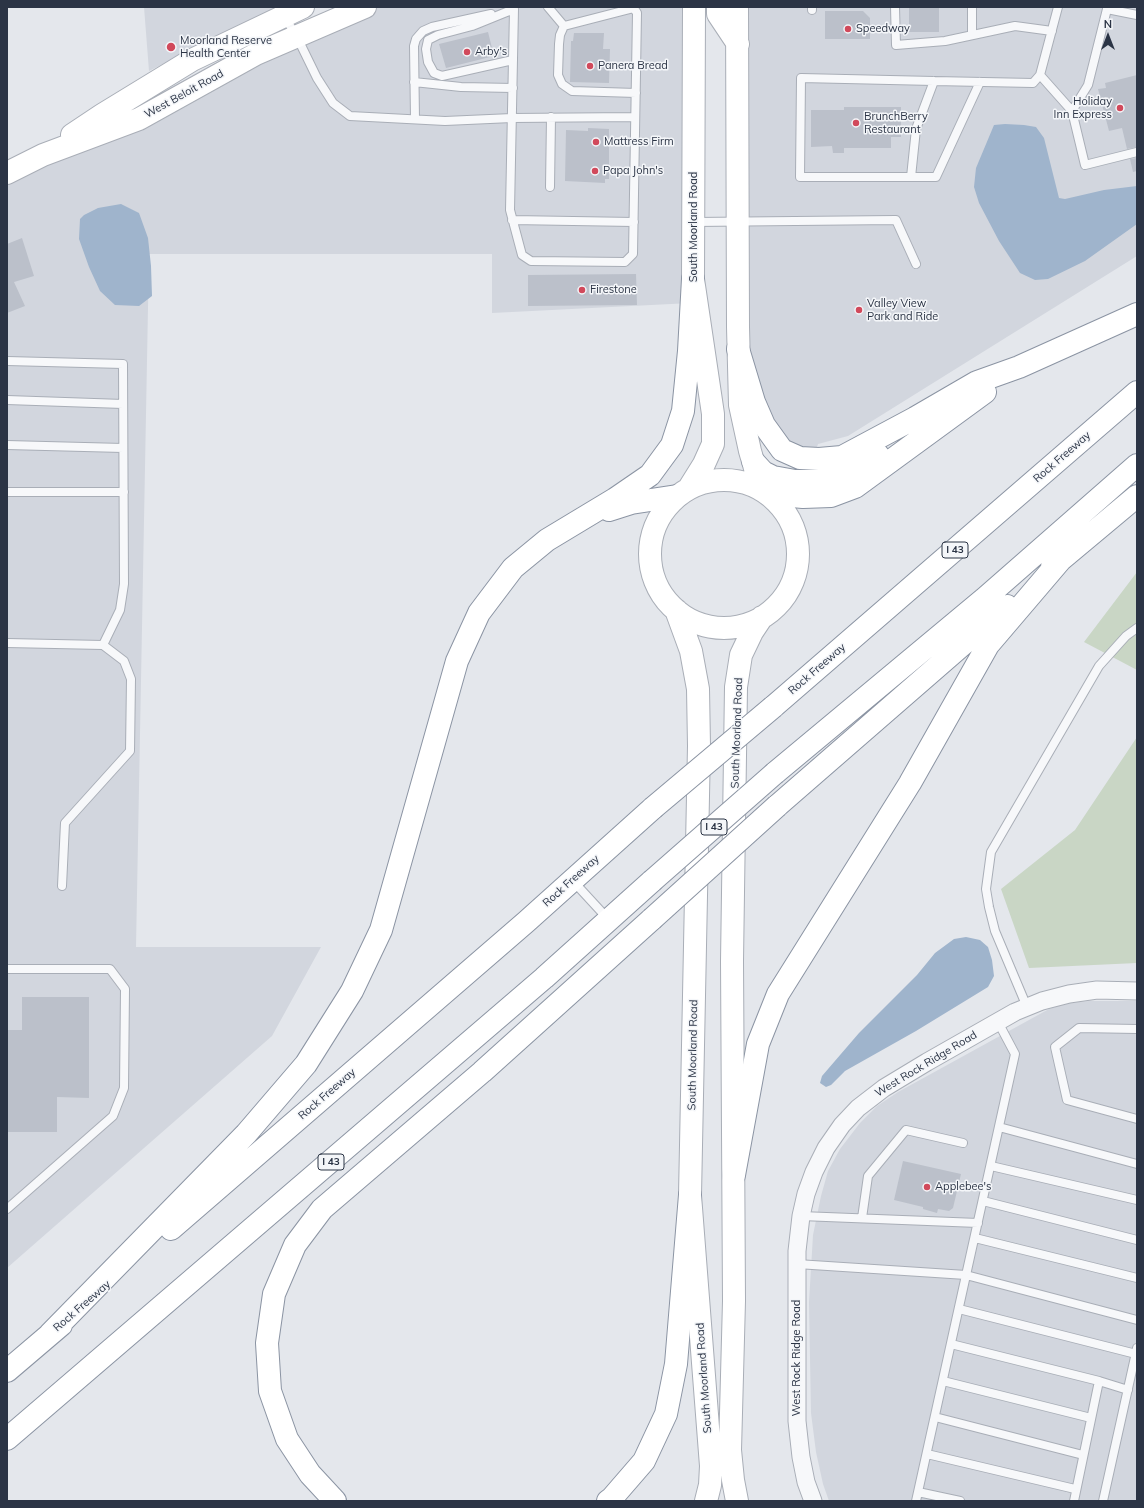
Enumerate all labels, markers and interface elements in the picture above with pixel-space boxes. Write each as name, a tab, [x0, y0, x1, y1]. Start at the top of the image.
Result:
north arrow	[1088, 16, 1128, 56]
text: N	[1104, 17, 1112, 31]
place label: Speedway	[856, 22, 910, 36]
marker: Speedway	[843, 24, 853, 34]
place label: Moorland Reserve Health Center	[180, 34, 272, 60]
marker: Moorland Reserve Health Center	[165, 41, 177, 53]
place label: Arby's	[475, 45, 507, 59]
marker: Arby's	[462, 47, 472, 57]
place label: Panera Bread	[598, 59, 668, 73]
marker: Panera Bread	[585, 61, 595, 71]
street label: West Beloit Road	[142, 67, 226, 121]
place label: Holiday Inn Express	[1054, 95, 1112, 121]
marker: Holiday Inn Express	[1115, 103, 1125, 113]
place label: BrunchBerry Restaurant	[864, 110, 928, 136]
marker: BrunchBerry Restaurant	[851, 118, 861, 128]
place label: Mattress Firm	[604, 135, 674, 149]
marker: Mattress Firm	[591, 137, 601, 147]
place label: Papa John's	[603, 164, 663, 178]
marker: Papa John's	[590, 166, 600, 176]
street label: South Moorland Road	[687, 172, 701, 282]
place label: Firestone	[590, 283, 637, 297]
marker: Firestone	[577, 285, 587, 295]
place label: Valley View Park and Ride	[867, 297, 938, 323]
marker: Valley View Park and Ride	[854, 305, 864, 315]
street label: Rock Freeway	[1031, 429, 1093, 485]
road number: I 43	[942, 542, 968, 558]
street label: Rock Freeway	[786, 641, 848, 697]
street label: South Moorland Road	[728, 677, 746, 789]
road number: I 43	[701, 819, 727, 835]
street label: Rock Freeway	[540, 852, 602, 910]
street label: South Moorland Road	[685, 1000, 701, 1110]
street label: West Rock Ridge Road	[873, 1028, 979, 1100]
street label: Rock Freeway	[296, 1066, 358, 1122]
road number: I 43	[318, 1154, 344, 1170]
place label: Applebee's	[935, 1180, 991, 1194]
marker: Applebee's	[922, 1182, 932, 1192]
street label: Rock Freeway	[51, 1278, 113, 1334]
street label: West Rock Ridge Road	[790, 1300, 804, 1416]
street label: South Moorland Road	[694, 1322, 714, 1434]

